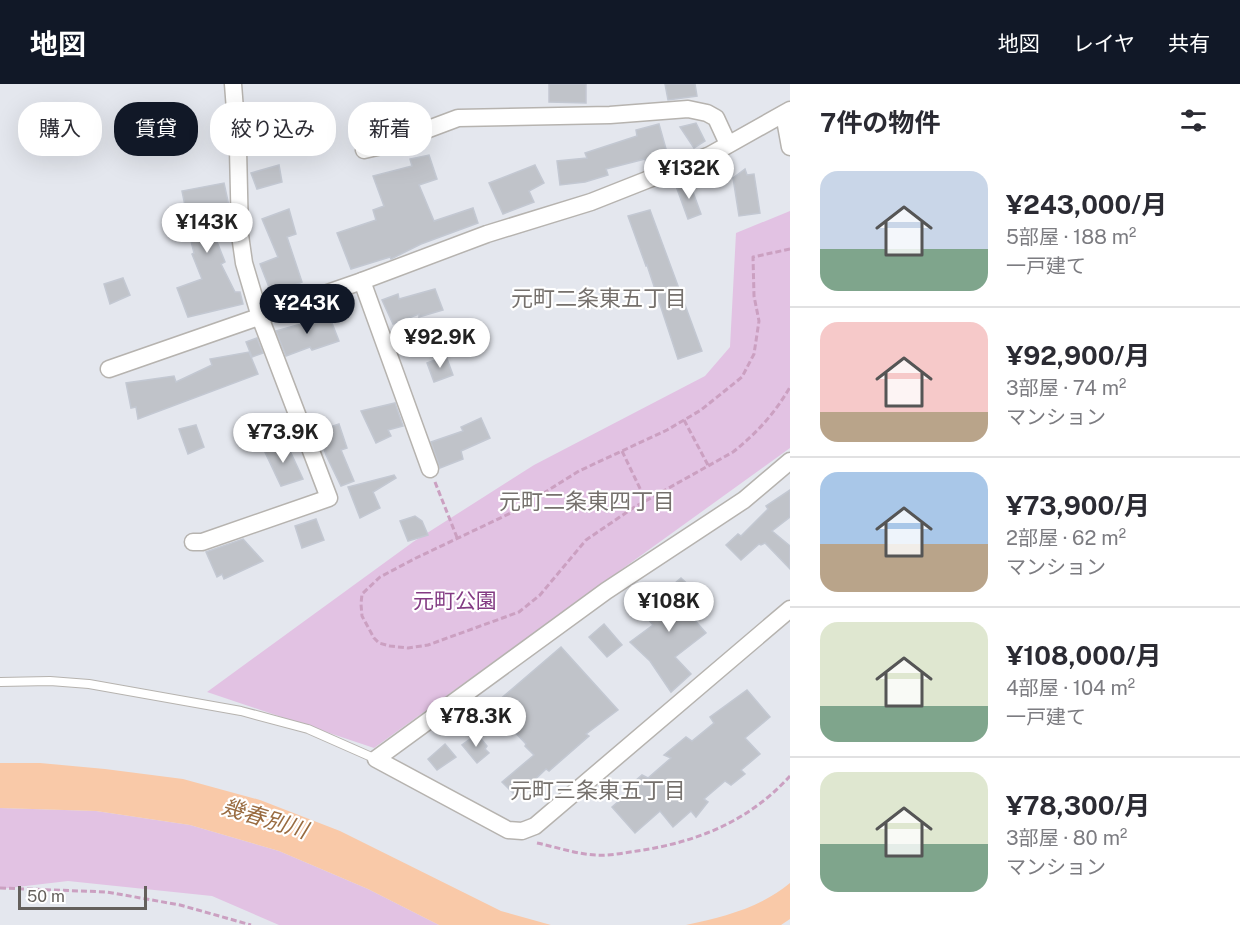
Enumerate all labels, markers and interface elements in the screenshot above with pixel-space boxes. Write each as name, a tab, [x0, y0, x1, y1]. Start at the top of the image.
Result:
text: 地図	[30, 27, 86, 60]
text: 地図	[998, 31, 1040, 56]
text: レイヤ	[1073, 31, 1135, 56]
text: 共有	[1168, 31, 1210, 56]
chip: 購入	[18, 102, 102, 156]
chip: 賃貸	[114, 102, 198, 156]
chip: 絞り込み	[210, 102, 336, 156]
chip: 新着	[348, 102, 432, 156]
icon: filters	[1177, 104, 1210, 137]
text: 7件の物件	[820, 107, 940, 138]
pin: ¥132K	[647, 149, 731, 200]
text: ¥132K	[658, 156, 720, 180]
text: ¥243,000/月	[1006, 189, 1167, 220]
icon: home	[868, 195, 940, 267]
pin: ¥143K	[165, 203, 249, 254]
text: ¥143K	[176, 210, 238, 234]
text: 5部屋 · 188 m²	[1006, 225, 1136, 249]
text: 一戸建て	[1006, 254, 1086, 278]
pin: ¥243K	[265, 284, 349, 335]
district label: 元町二条東五丁目	[511, 285, 687, 311]
text: ¥243K	[274, 291, 340, 315]
pin: ¥92.9K	[391, 318, 489, 369]
text: ¥92.9K	[404, 325, 476, 349]
text: ¥92,900/月	[1006, 340, 1150, 371]
icon: home	[868, 346, 940, 418]
text: 3部屋 · 74 m²	[1006, 376, 1126, 400]
text: マンション	[1006, 405, 1106, 429]
pin: ¥73.9K	[234, 413, 332, 464]
text: ¥73.9K	[247, 420, 319, 444]
district label: 元町二条東四丁目	[499, 488, 675, 514]
text: ¥73,900/月	[1006, 490, 1150, 521]
icon: home	[868, 496, 940, 568]
text: 2部屋 · 62 m²	[1006, 526, 1126, 550]
text: マンション	[1006, 555, 1106, 579]
pin: ¥108K	[627, 582, 711, 633]
park label: 元町公園	[413, 588, 497, 613]
text: ¥108K	[638, 589, 700, 613]
text: ¥108,000/月	[1006, 640, 1162, 671]
icon: home	[868, 646, 940, 718]
text: 4部屋 · 104 m²	[1006, 676, 1135, 700]
pin: ¥78.3K	[427, 697, 525, 748]
text: ¥78.3K	[440, 704, 512, 728]
text: 一戸建て	[1006, 705, 1086, 729]
district label: 元町三条東五丁目	[510, 777, 686, 803]
text: ¥78,300/月	[1006, 790, 1150, 821]
water label: 幾春別川	[219, 793, 313, 844]
icon: home	[868, 796, 940, 868]
text: 3部屋 · 80 m²	[1006, 826, 1127, 850]
text: マンション	[1006, 855, 1106, 879]
scale bar	[18, 883, 147, 910]
text: 50 m	[27, 887, 65, 906]

